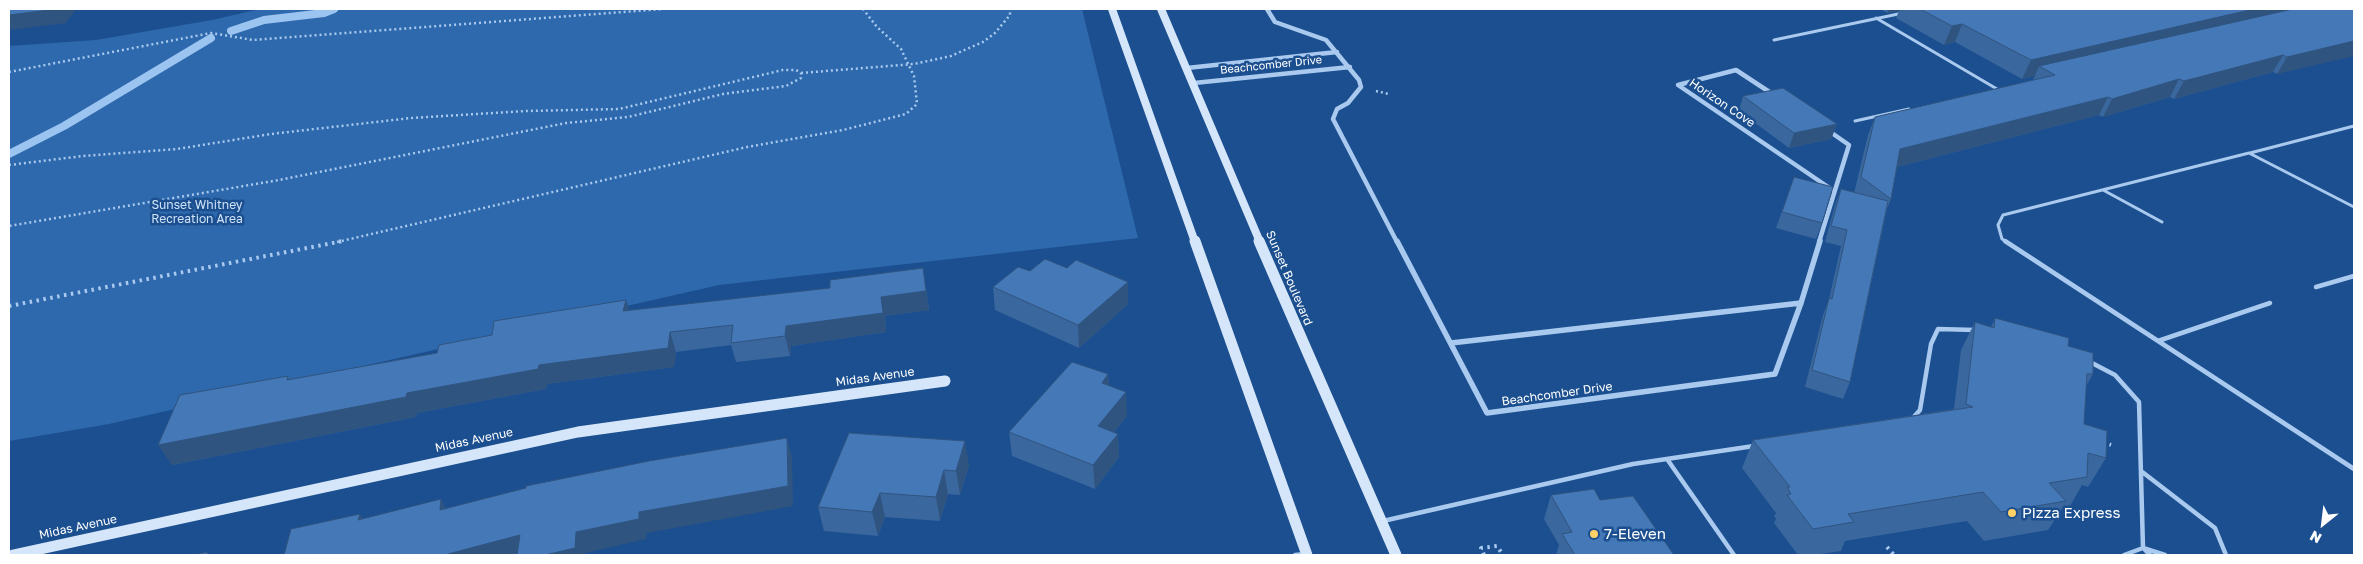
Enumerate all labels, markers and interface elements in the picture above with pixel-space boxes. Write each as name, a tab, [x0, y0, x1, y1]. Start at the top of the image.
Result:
street label: Beachcomber Drive	[1219, 53, 1323, 77]
street label: Horizon Cove	[1686, 76, 1758, 130]
park label: Sunset Whitney Recreation Area	[151, 198, 243, 226]
street label: Sunset Boulevard	[1263, 228, 1315, 328]
street label: Midas Avenue	[835, 364, 915, 390]
street label: Beachcomber Drive	[1501, 379, 1613, 409]
street label: Midas Avenue	[434, 425, 514, 455]
north arrow	[2298, 499, 2348, 549]
place label: Pizza Express	[2022, 504, 2120, 522]
marker: Pizza Express	[2006, 507, 2018, 519]
street label: Midas Avenue	[38, 512, 118, 542]
place label: 7-Eleven	[1604, 525, 1666, 543]
marker: 7-Eleven	[1588, 528, 1600, 540]
text: N	[2307, 528, 2324, 548]

